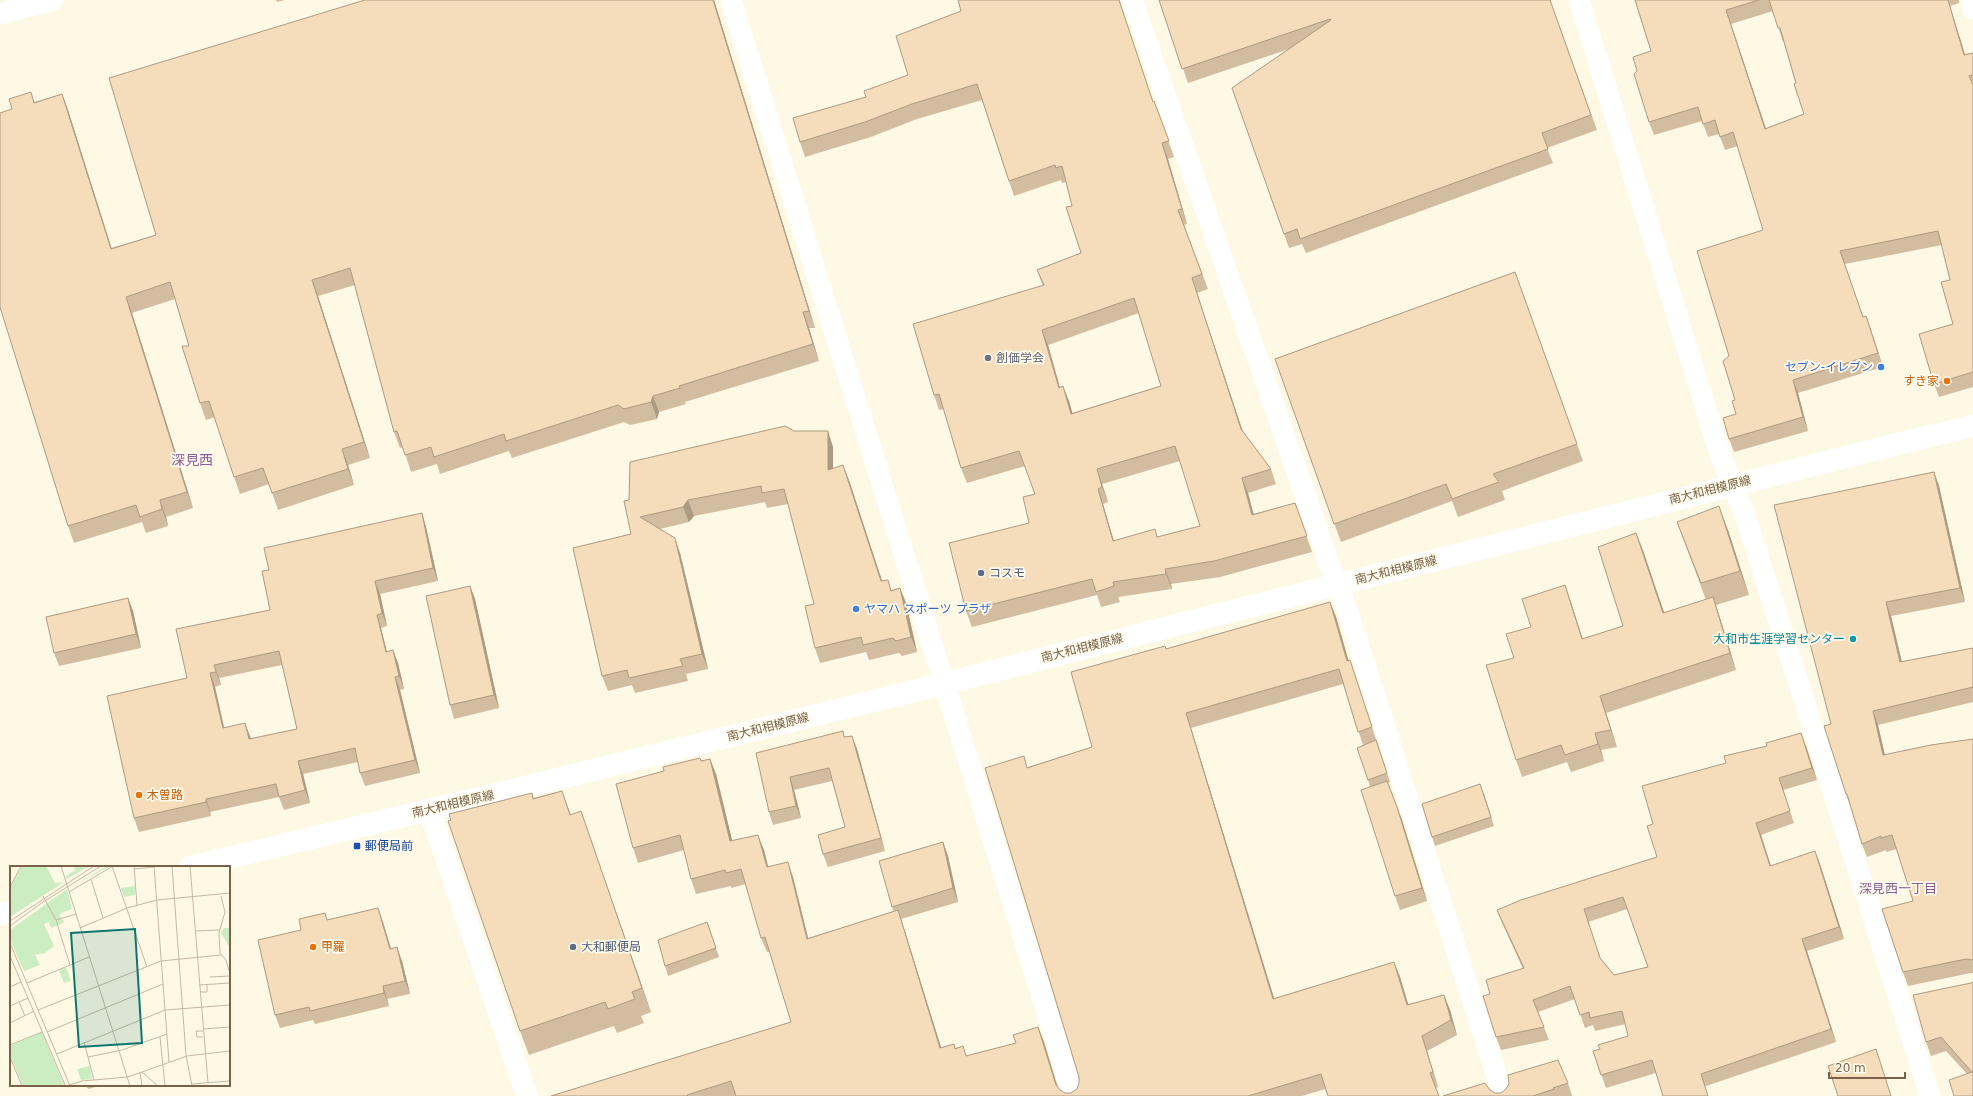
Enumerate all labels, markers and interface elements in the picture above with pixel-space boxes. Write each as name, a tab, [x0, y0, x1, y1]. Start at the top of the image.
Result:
place label: 創価学会	[996, 351, 1044, 365]
marker: 創価学会	[983, 353, 993, 363]
place label: セブン-イレブン	[1785, 360, 1873, 374]
marker: セブン-イレブン	[1876, 362, 1886, 372]
place label: すき家	[1903, 374, 1939, 388]
marker: すき家	[1942, 376, 1952, 386]
district label: 深見西	[171, 452, 213, 468]
street label: 南大和相模原線	[1668, 473, 1752, 507]
street label: 南大和相模原線	[1354, 553, 1438, 587]
place label: コスモ	[989, 566, 1025, 580]
marker: コスモ	[976, 568, 986, 578]
place label: ヤマハ スポーツ プラザ	[864, 602, 991, 616]
marker: ヤマハ スポーツ プラザ	[851, 604, 861, 614]
street label: 南大和相模原線	[1040, 631, 1124, 665]
place label: 大和市生涯学習センター	[1713, 632, 1845, 646]
marker: 大和市生涯学習センター	[1848, 634, 1858, 644]
street label: 南大和相模原線	[726, 710, 810, 744]
place label: 木曽路	[147, 788, 183, 802]
street label: 南大和相模原線	[410, 788, 496, 820]
marker: 木曽路	[134, 790, 144, 800]
place label: 郵便局前	[365, 839, 413, 853]
marker: 郵便局前	[352, 841, 362, 851]
inset map	[10, 866, 230, 1086]
district label: 深見西一丁目	[1859, 881, 1937, 896]
place label: 甲羅	[321, 940, 345, 954]
place label: 大和郵便局	[581, 940, 641, 954]
marker: 甲羅	[308, 942, 318, 952]
marker: 大和郵便局	[568, 942, 578, 952]
scale bar	[1829, 1054, 1905, 1080]
text: 20 m	[1835, 1061, 1866, 1075]

